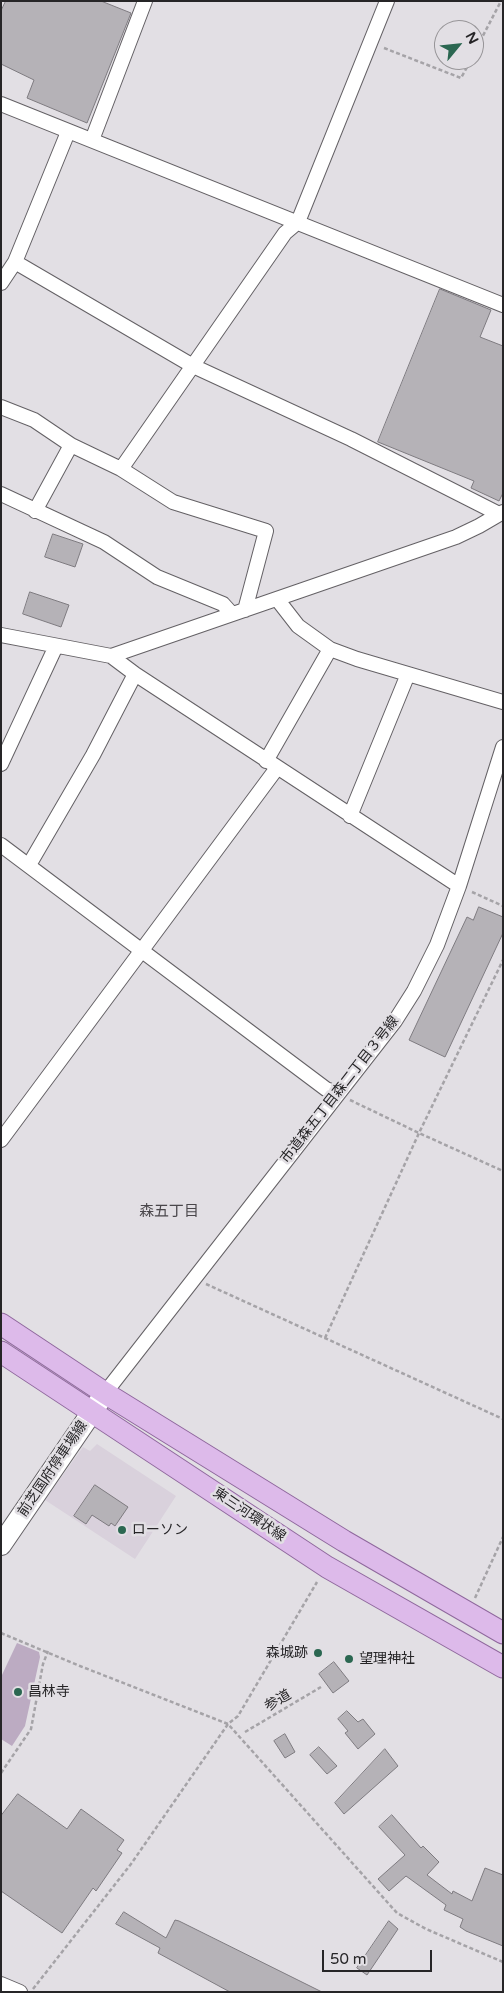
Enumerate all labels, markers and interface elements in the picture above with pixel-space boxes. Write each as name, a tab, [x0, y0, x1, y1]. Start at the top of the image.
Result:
north arrow	[434, 20, 484, 70]
text: N	[462, 29, 482, 47]
street label: 市道森五丁目森二丁目３号線	[277, 1013, 403, 1167]
district label: 森五丁目	[139, 1203, 199, 1221]
street label: 前芝国府停車場線	[15, 1418, 91, 1520]
street label: 東三河環状線	[209, 1485, 289, 1545]
place label: ローソン	[132, 1522, 188, 1538]
marker: ローソン	[116, 1524, 128, 1536]
place label: 森城跡	[266, 1645, 308, 1661]
marker: 森城跡	[312, 1647, 324, 1659]
place label: 望理神社	[359, 1651, 415, 1667]
marker: 望理神社	[343, 1653, 355, 1665]
place label: 昌林寺	[28, 1684, 70, 1700]
marker: 昌林寺	[12, 1686, 24, 1698]
street label: 参道	[262, 1687, 294, 1715]
scale bar	[324, 1940, 434, 1972]
text: 50 m	[330, 1950, 367, 1968]

